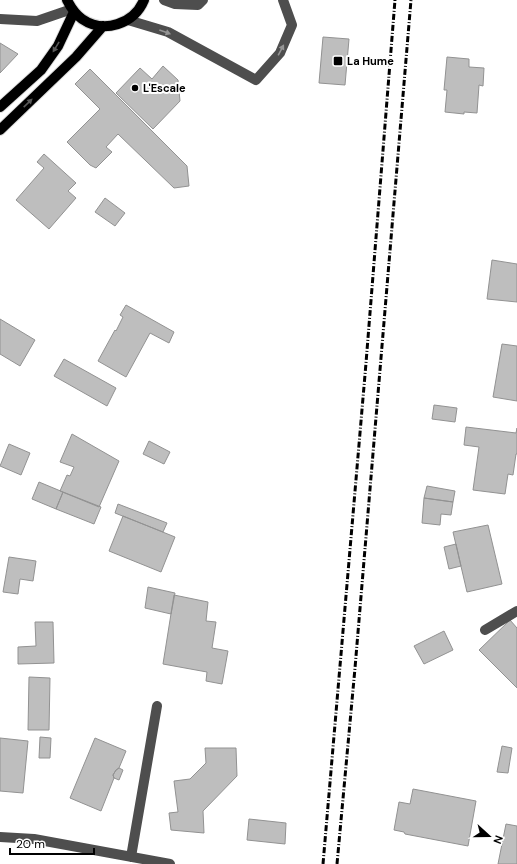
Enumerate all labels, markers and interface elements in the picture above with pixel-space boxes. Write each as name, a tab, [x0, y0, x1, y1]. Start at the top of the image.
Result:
one-way arrow	[160, 29, 172, 35]
one-way arrow	[53, 41, 60, 53]
one-way arrow	[278, 44, 284, 56]
place label: La Hume	[347, 54, 394, 68]
marker: La Hume	[332, 55, 344, 67]
place label: L'Escale	[143, 81, 186, 95]
marker: L'Escale	[130, 83, 140, 93]
one-way arrow	[23, 98, 33, 108]
north arrow	[469, 816, 509, 856]
scale bar	[10, 830, 94, 856]
text: N	[490, 833, 506, 846]
text: 20 m	[16, 836, 45, 852]

